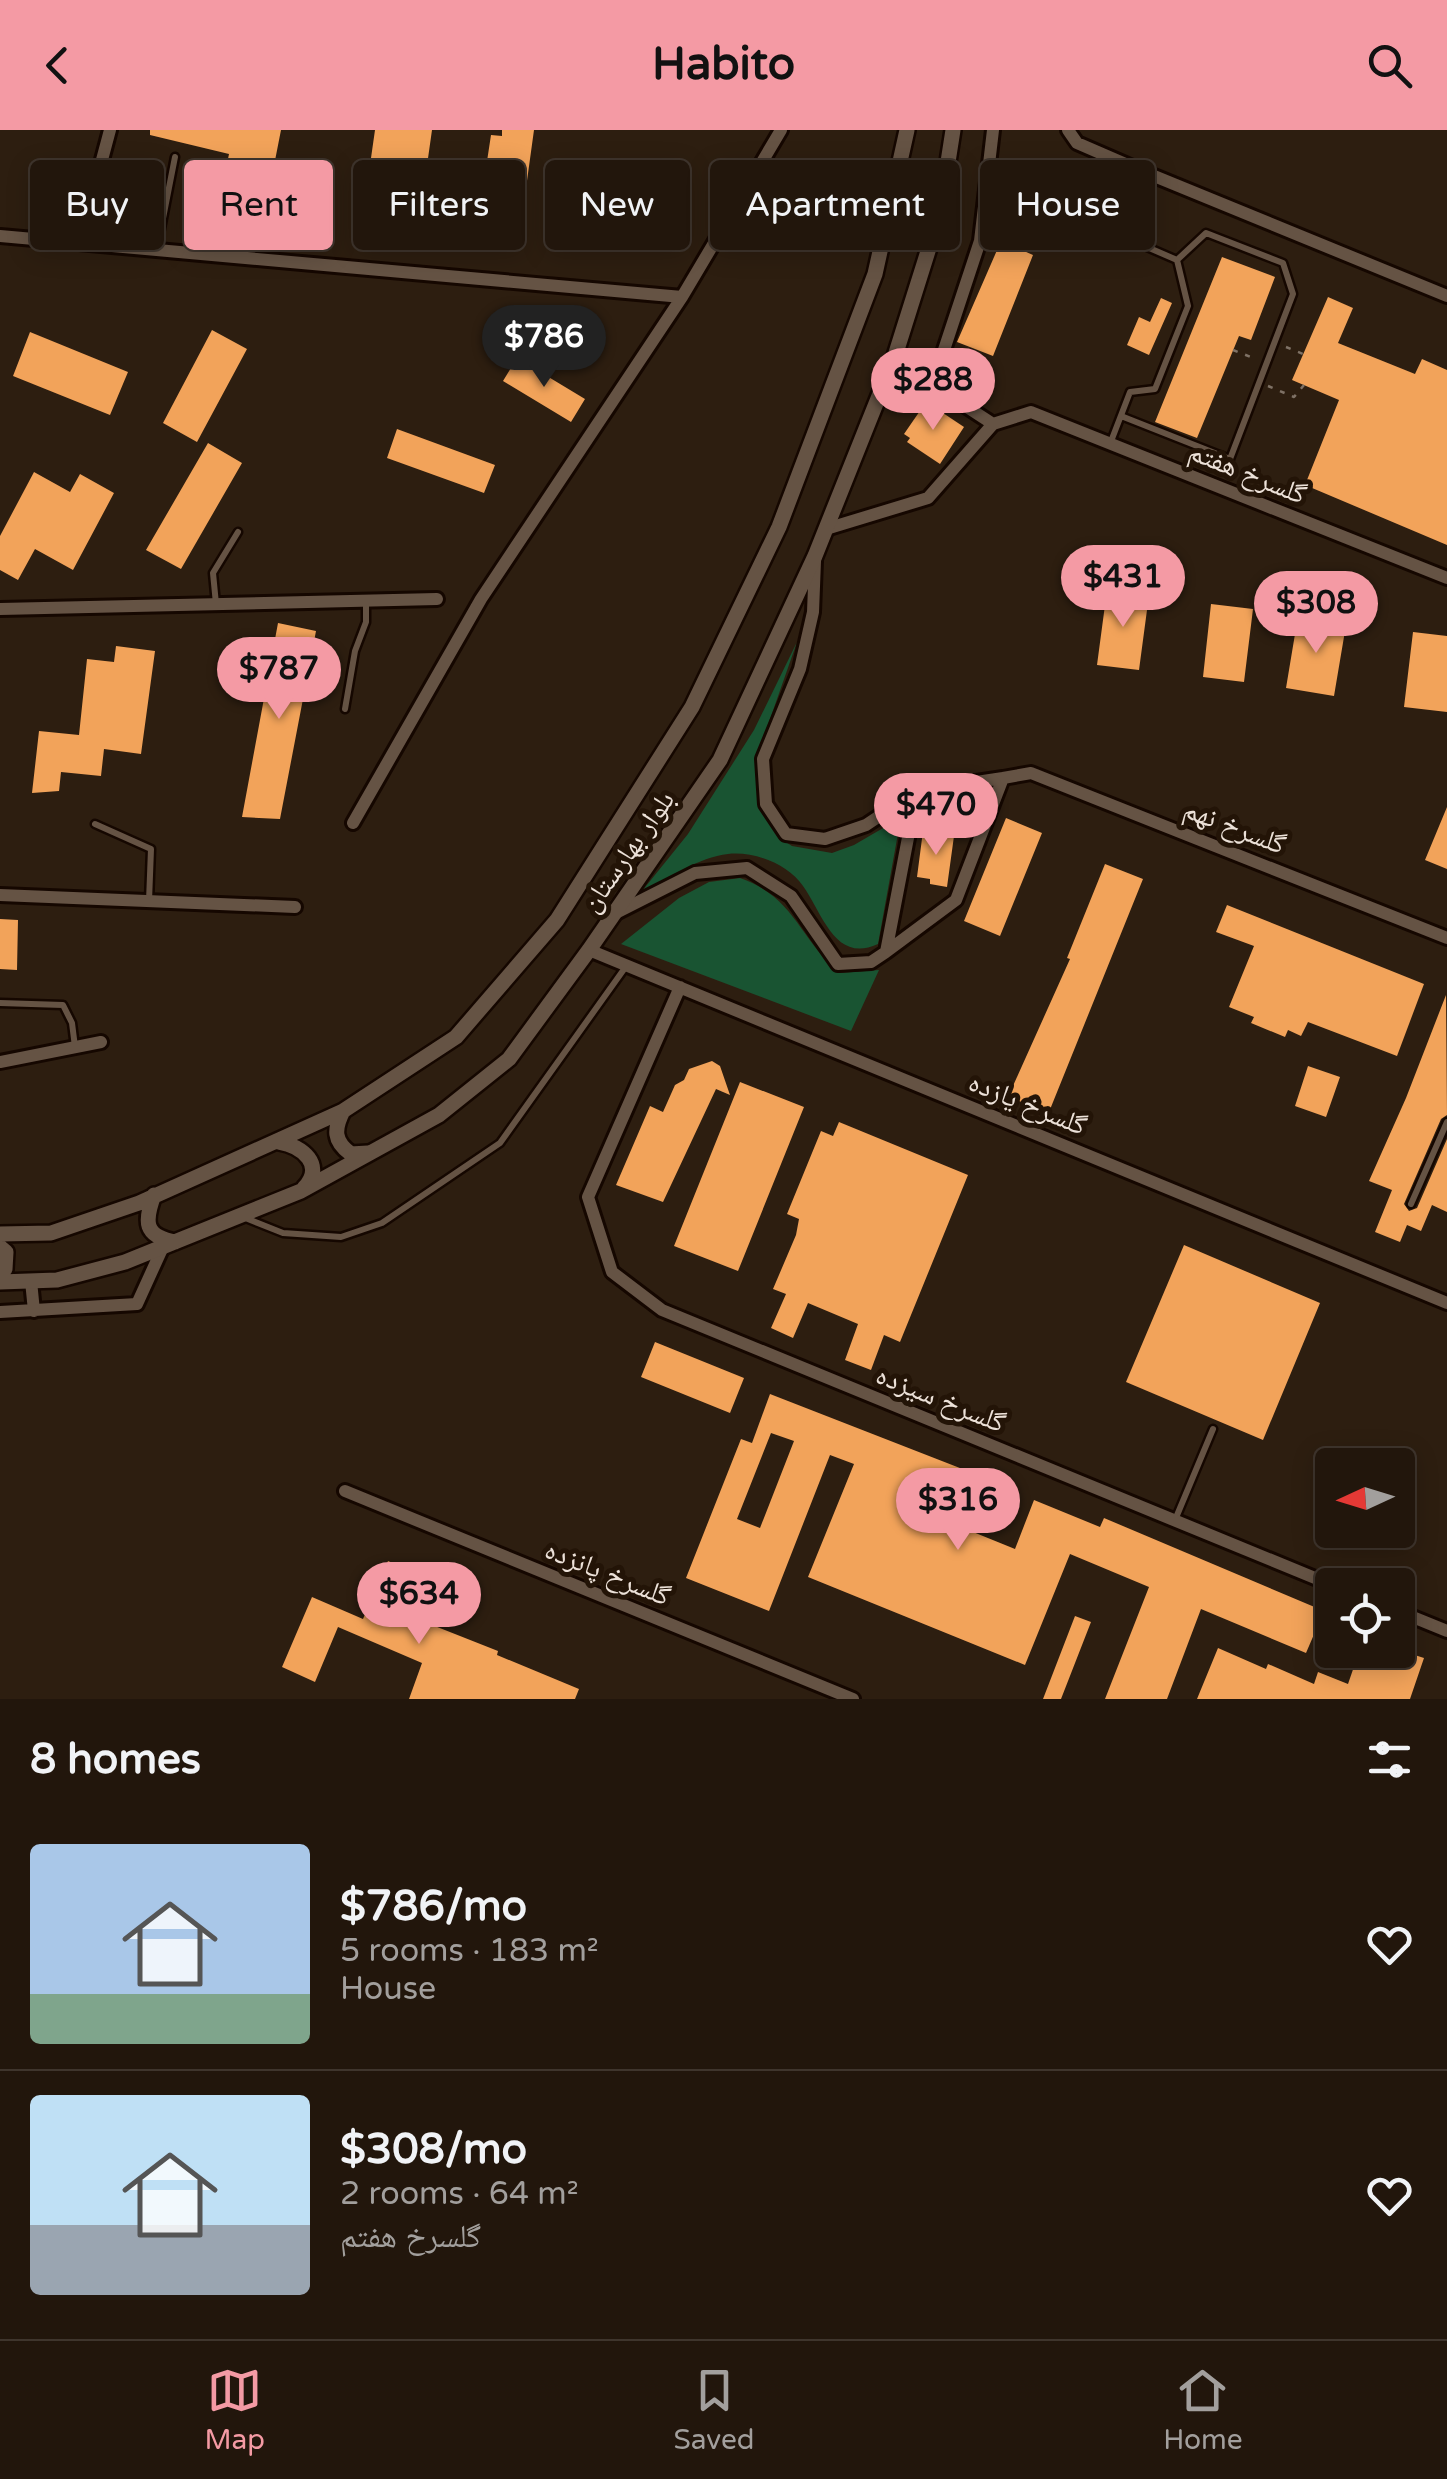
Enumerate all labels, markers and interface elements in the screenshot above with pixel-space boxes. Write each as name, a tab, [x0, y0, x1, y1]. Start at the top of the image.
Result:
icon: back	[30, 38, 85, 93]
text: Habito	[652, 38, 795, 92]
icon: search	[1362, 38, 1417, 93]
chip: Buy	[30, 160, 164, 250]
chip: Rent	[184, 160, 333, 250]
chip: Filters	[353, 160, 525, 250]
chip: New	[545, 160, 690, 250]
chip: Apartment	[710, 160, 960, 250]
chip: House	[980, 160, 1155, 250]
pin: $786	[485, 305, 603, 390]
text: $786	[504, 318, 584, 356]
pin: $288	[874, 348, 992, 433]
text: $288	[893, 361, 973, 399]
street label: گلسرخ هفتم	[1184, 434, 1312, 513]
pin: $431	[1064, 545, 1182, 630]
text: $431	[1083, 558, 1163, 596]
pin: $308	[1257, 571, 1375, 656]
text: $308	[1276, 584, 1356, 622]
pin: $787	[220, 637, 338, 722]
text: $787	[239, 650, 319, 688]
pin: $470	[877, 773, 995, 858]
street label: بلوار بهارستان	[574, 784, 682, 919]
text: $470	[896, 786, 976, 824]
street label: گلسرخ نهم	[1178, 792, 1291, 863]
street label: گلسرخ یازده	[964, 1065, 1092, 1143]
street label: گلسرخ سیزده	[871, 1358, 1011, 1440]
north arrow	[1315, 1448, 1415, 1548]
map controls	[1315, 1448, 1415, 1668]
pin: $316	[899, 1468, 1017, 1553]
text: $316	[918, 1481, 998, 1519]
street label: گلسرخ پانزده	[540, 1532, 676, 1614]
pin: $634	[360, 1562, 478, 1647]
button: locate	[1315, 1568, 1415, 1668]
text: $634	[379, 1575, 459, 1613]
icon: filters	[1362, 1732, 1417, 1787]
text: 8 homes	[30, 1734, 201, 1785]
text: $786/mo	[340, 1881, 527, 1932]
icon: home	[110, 1884, 230, 2004]
icon: heart	[1362, 1917, 1417, 1972]
text: 5 rooms · 183 m²	[340, 1932, 599, 1970]
text: House	[340, 1970, 436, 2008]
text: $308/mo	[340, 2124, 527, 2175]
icon: home	[110, 2135, 230, 2255]
icon: heart	[1362, 2168, 1417, 2223]
text: 2 rooms · 64 m²	[340, 2175, 579, 2213]
text: گلسرخ هفتم	[340, 2218, 481, 2256]
tab: Map	[204, 2363, 265, 2457]
tab: Saved	[674, 2363, 755, 2457]
tab: Home	[1163, 2363, 1243, 2457]

